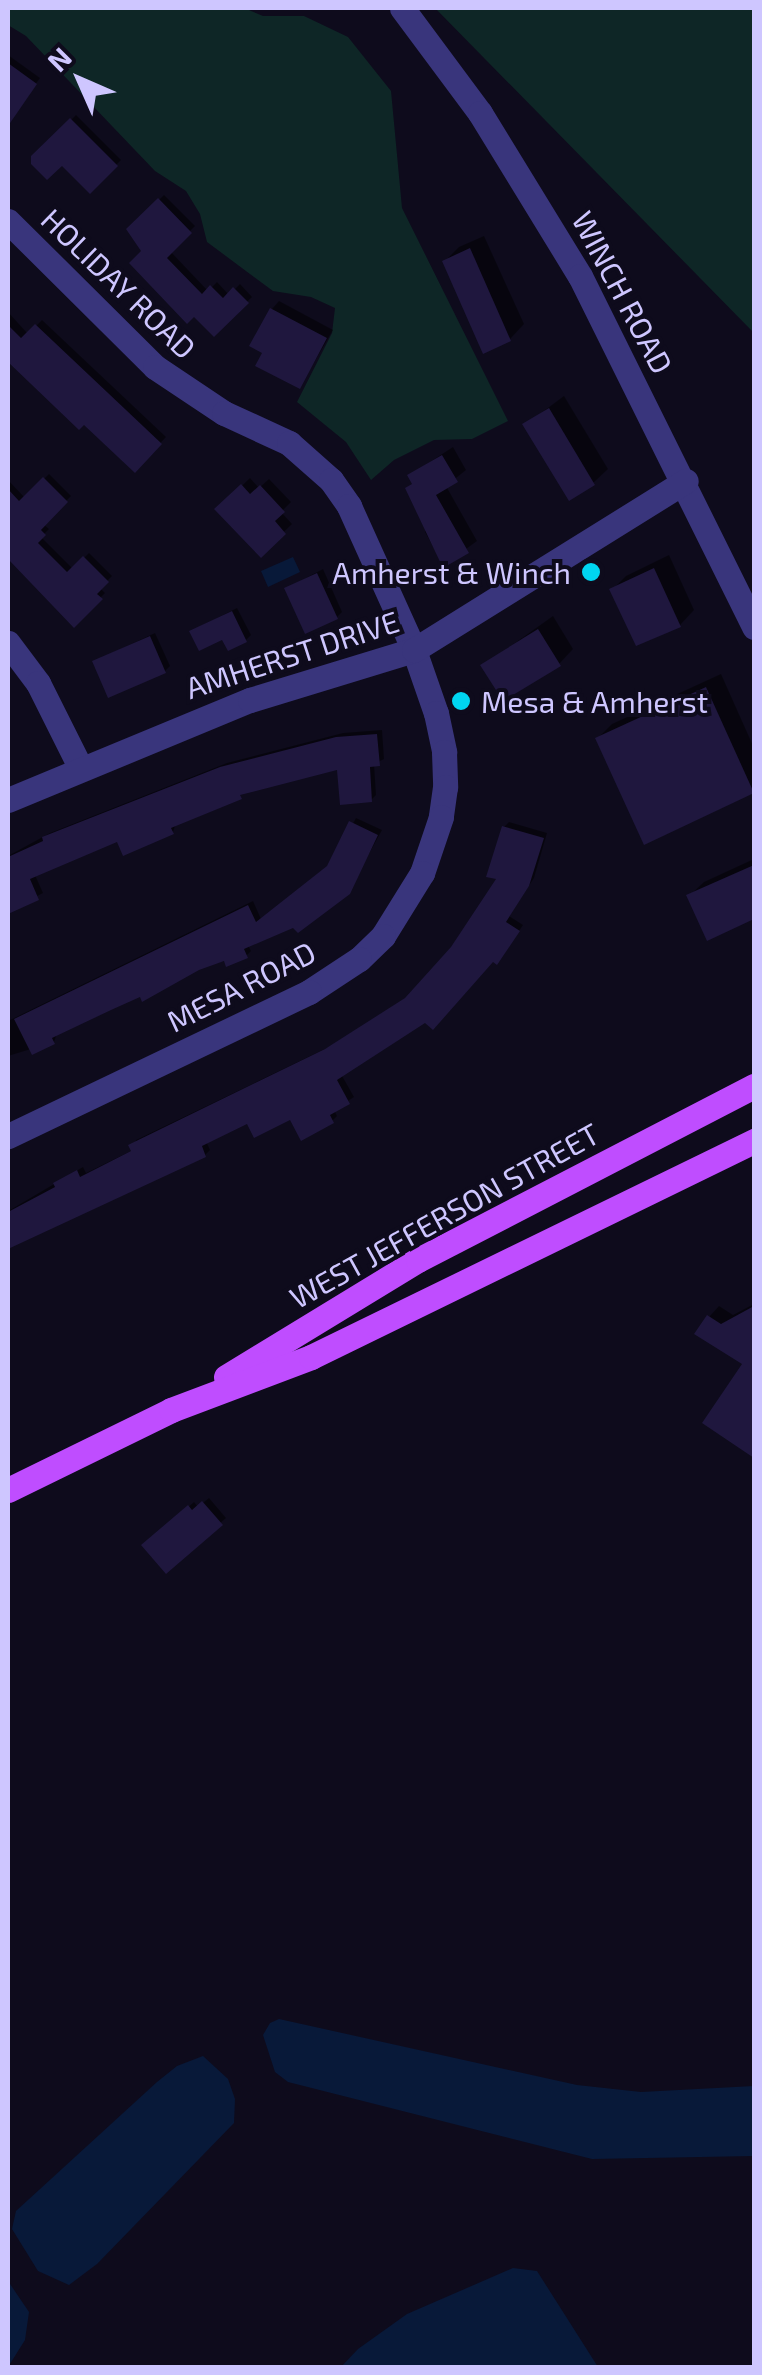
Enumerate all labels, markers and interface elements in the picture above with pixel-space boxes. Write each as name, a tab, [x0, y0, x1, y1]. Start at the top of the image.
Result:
north arrow	[30, 30, 130, 130]
text: N	[40, 40, 78, 78]
street label: HOLIDAY ROAD	[34, 200, 204, 366]
street label: WINCH ROAD	[565, 205, 681, 379]
place label: Amherst & Winch	[332, 554, 571, 590]
marker: Amherst & Winch	[580, 561, 602, 583]
street label: AMHERST DRIVE	[181, 602, 403, 706]
place label: Mesa & Amherst	[481, 683, 709, 719]
marker: Mesa & Amherst	[450, 690, 472, 712]
street label: MESA ROAD	[161, 933, 321, 1039]
street label: WEST JEFFERSON STREET	[282, 1115, 606, 1315]

